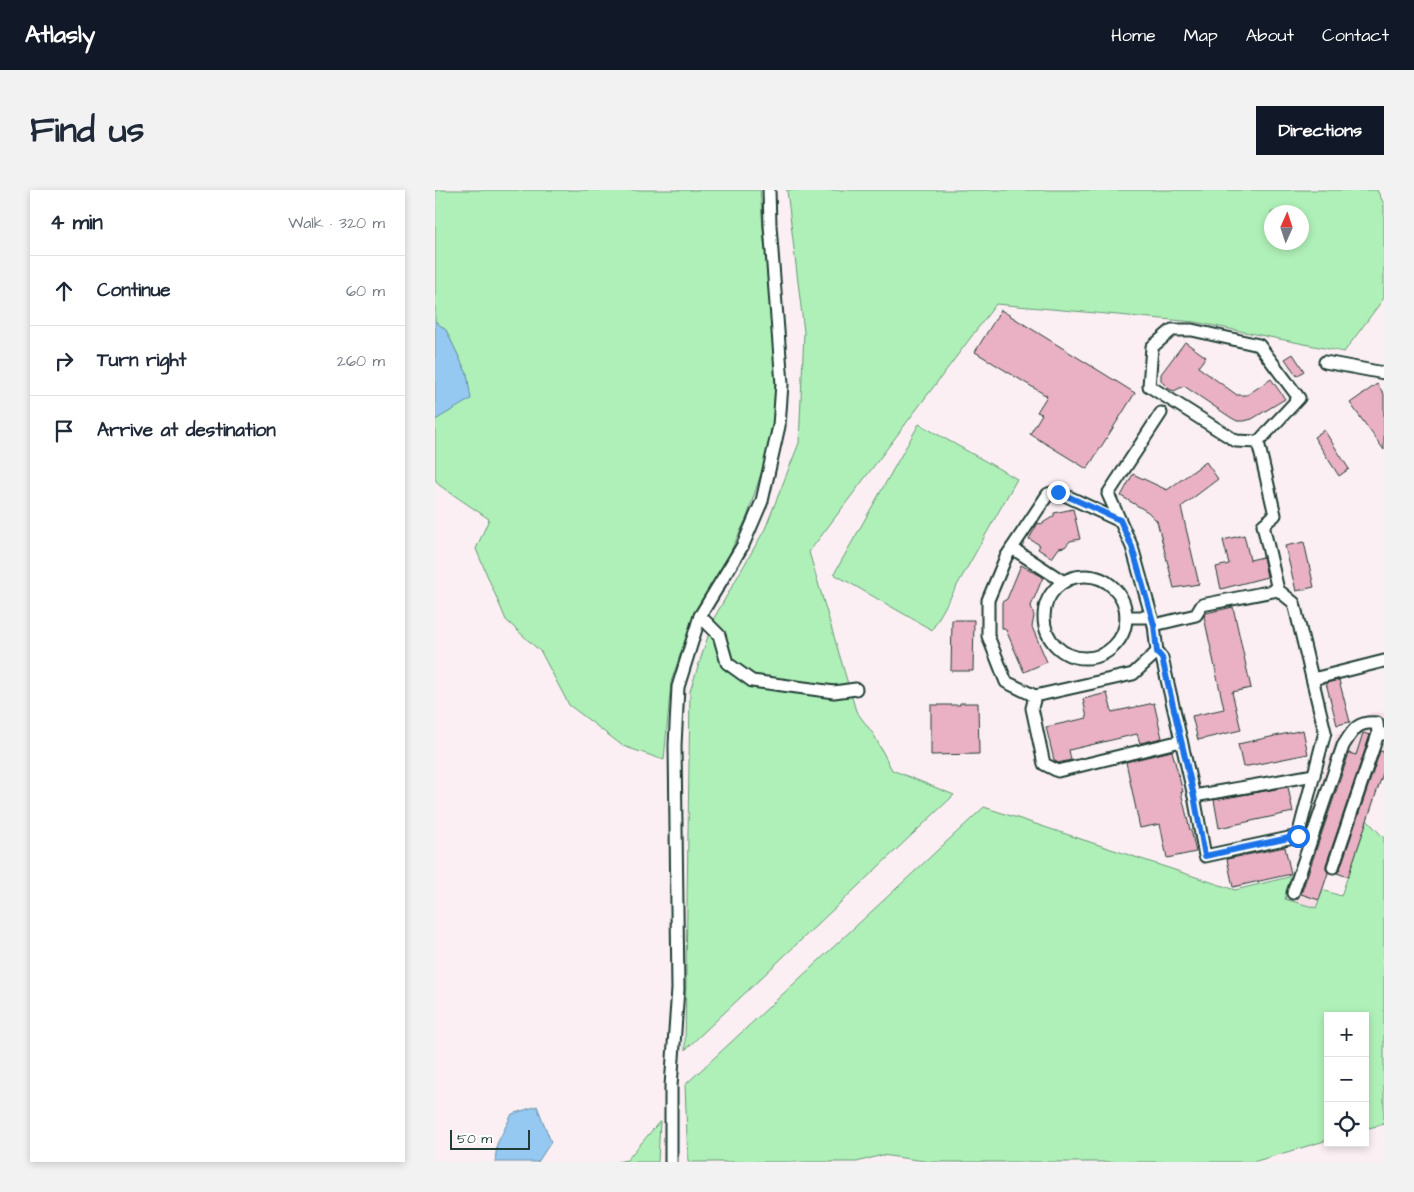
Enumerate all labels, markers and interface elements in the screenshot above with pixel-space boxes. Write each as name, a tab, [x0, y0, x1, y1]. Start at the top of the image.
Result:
text: Atlasly	[25, 18, 95, 52]
text: Home	[1111, 23, 1156, 48]
text: Map	[1184, 23, 1218, 48]
text: About	[1246, 23, 1294, 48]
text: Contact	[1322, 23, 1389, 48]
text: Find us	[30, 106, 144, 155]
button: Directions	[1256, 106, 1384, 155]
north arrow	[1264, 205, 1309, 250]
text: 4 min	[50, 208, 103, 237]
text: Walk · 320 m	[288, 212, 385, 234]
icon: ahead	[50, 277, 78, 305]
text: Continue	[97, 277, 171, 304]
text: 60 m	[346, 280, 385, 302]
icon: right	[50, 347, 78, 375]
text: Turn right	[97, 347, 186, 374]
text: 260 m	[337, 350, 385, 372]
icon: arrive	[50, 417, 78, 445]
text: Arrive at destination	[97, 417, 276, 444]
route end	[1047, 481, 1070, 504]
route start	[1287, 825, 1310, 848]
map controls	[1324, 1012, 1369, 1147]
button: +	[1324, 1012, 1369, 1057]
button: −	[1324, 1057, 1369, 1102]
button: locate	[1324, 1102, 1369, 1147]
scale bar	[450, 1127, 530, 1150]
text: 50 m	[457, 1129, 492, 1149]

